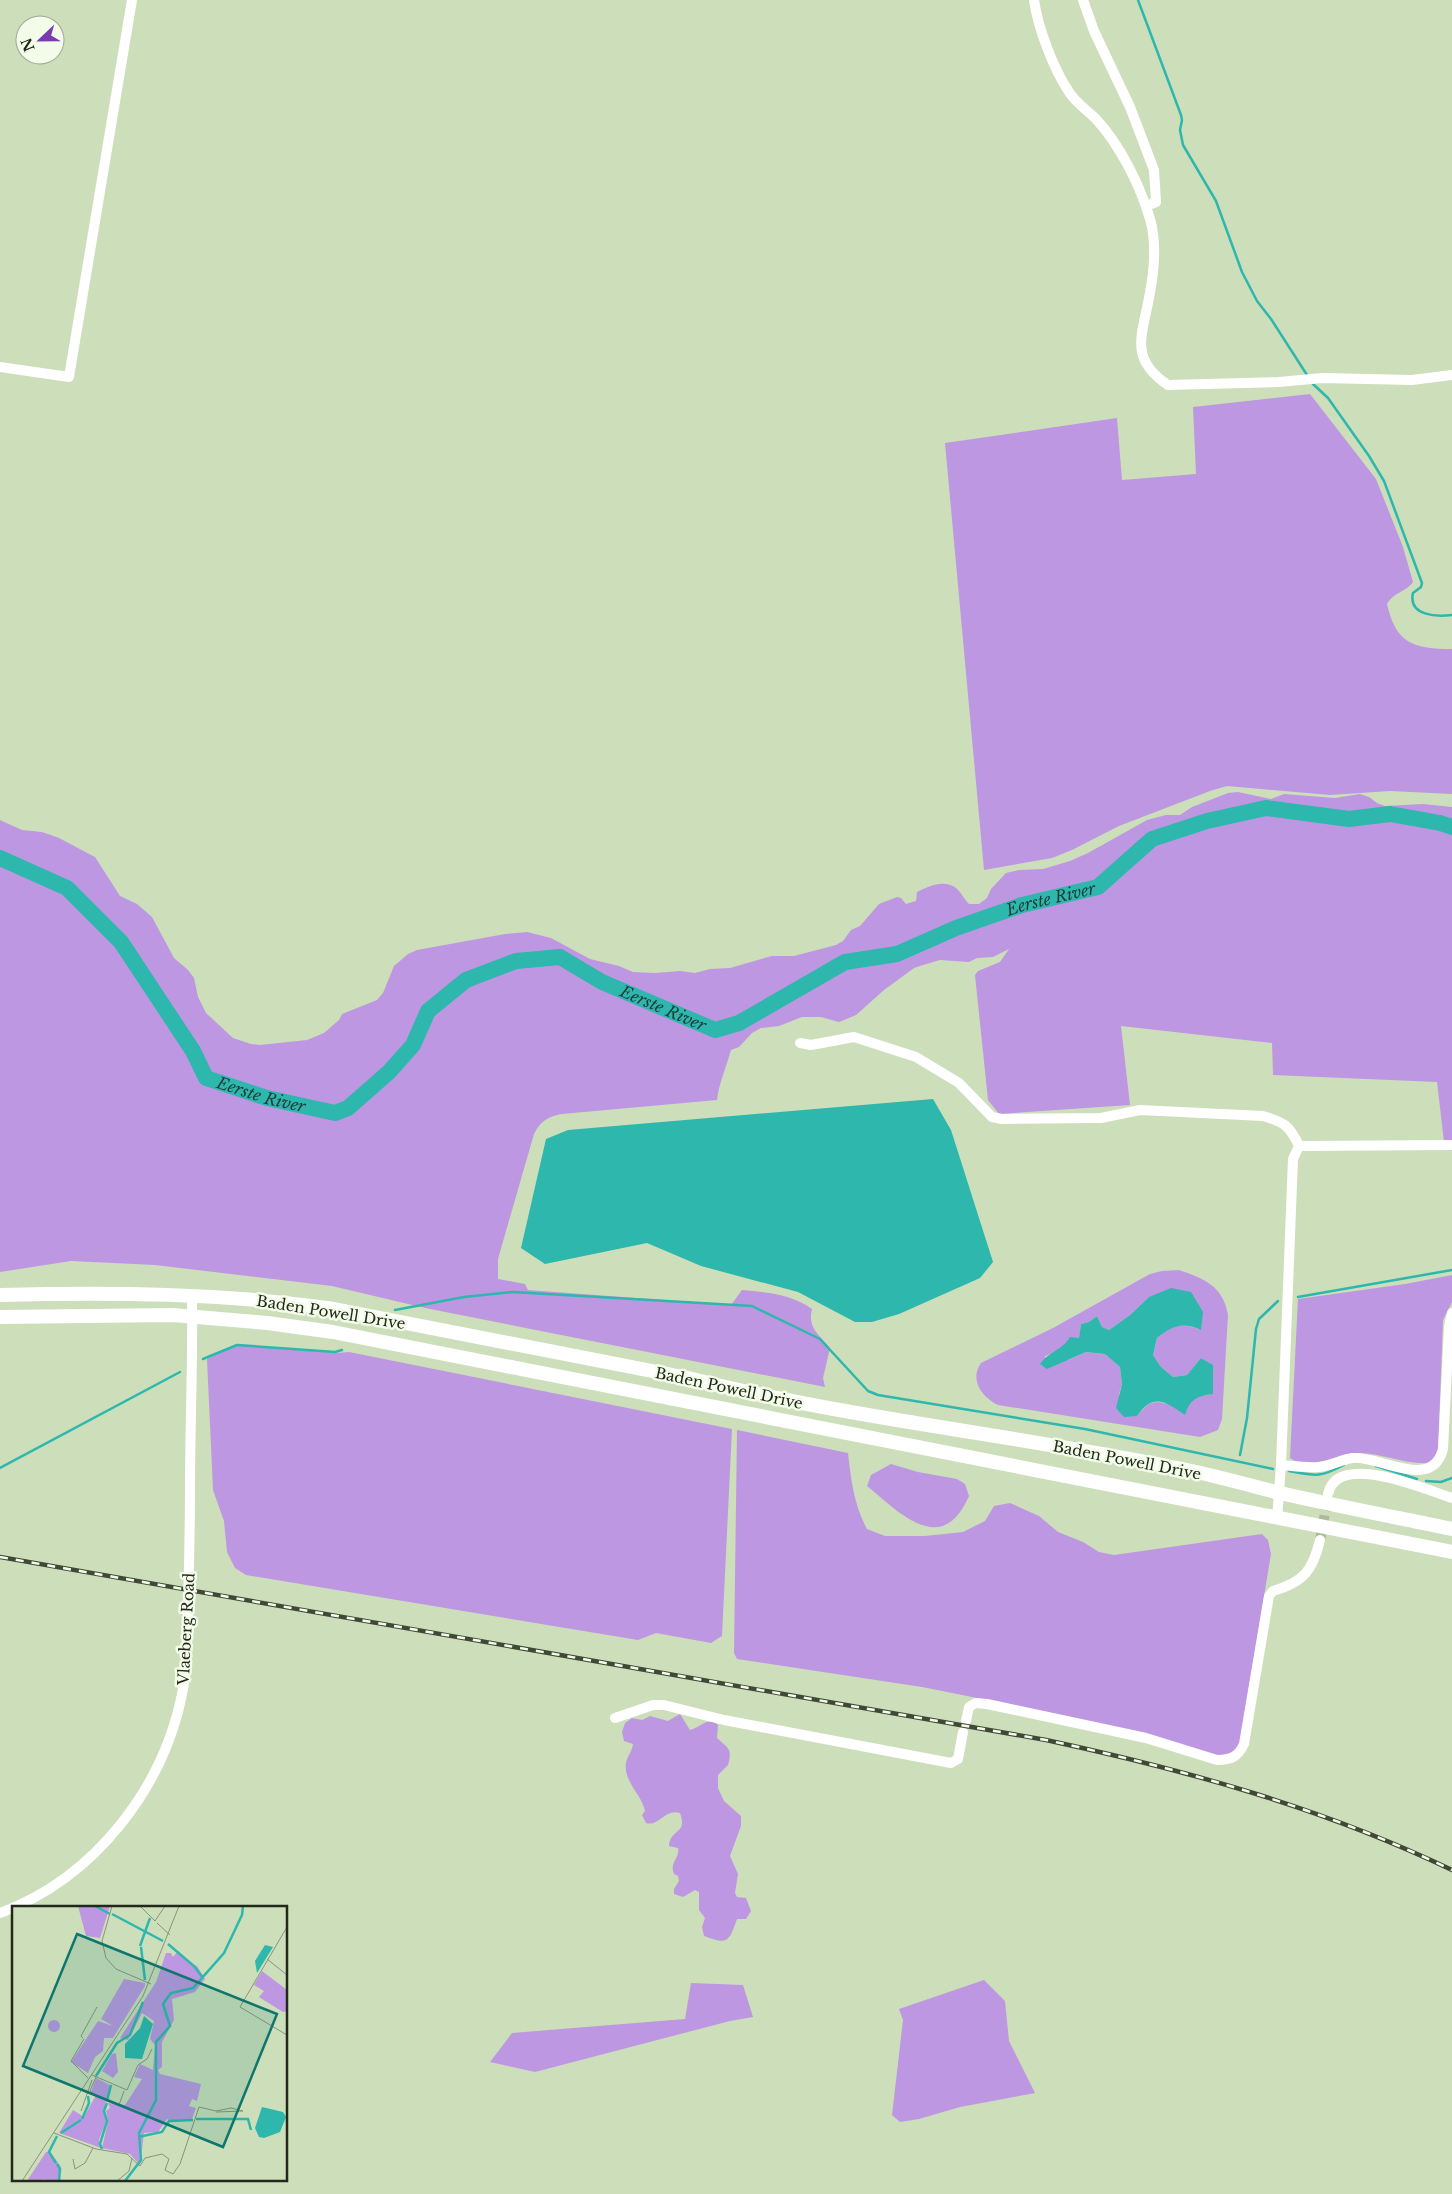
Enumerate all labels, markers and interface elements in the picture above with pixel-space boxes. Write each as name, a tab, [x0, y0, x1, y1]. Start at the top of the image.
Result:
north arrow	[15, 15, 65, 65]
text: N	[17, 35, 39, 54]
water label: Eerste River	[1002, 878, 1098, 920]
water label: Eerste River	[616, 980, 710, 1035]
water label: Eerste River	[213, 1072, 308, 1116]
street label: Baden Powell Drive	[255, 1291, 407, 1333]
street label: Baden Powell Drive	[653, 1363, 805, 1413]
street label: Baden Powell Drive	[1051, 1436, 1203, 1484]
street label: Vlaeberg Road	[174, 1572, 198, 1687]
inset map	[12, 1906, 288, 2182]

